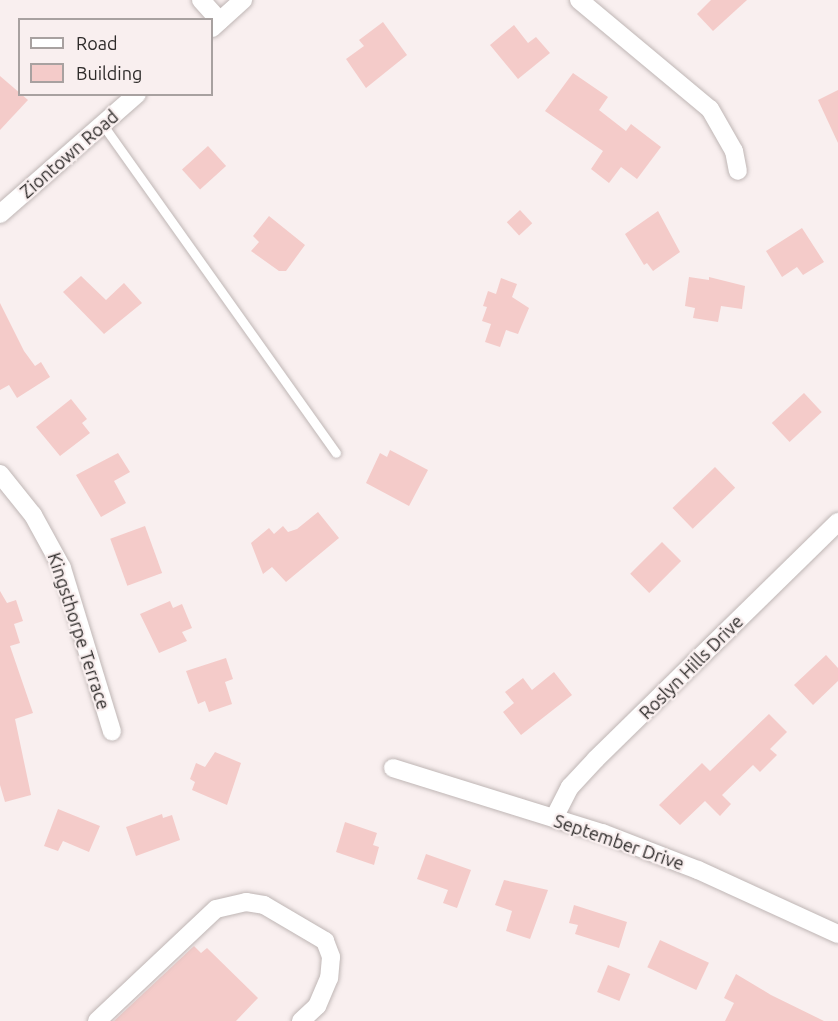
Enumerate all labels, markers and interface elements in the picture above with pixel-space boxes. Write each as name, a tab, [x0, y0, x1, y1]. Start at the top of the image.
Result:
legend	[18, 18, 213, 96]
text: Road	[76, 33, 118, 53]
text: Building	[76, 63, 142, 83]
street label: Ziontown Road	[16, 106, 122, 202]
street label: Kingsthorpe Terrace	[43, 550, 115, 712]
street label: Roslyn Hills Drive	[635, 611, 747, 723]
street label: September Drive	[551, 810, 687, 874]

